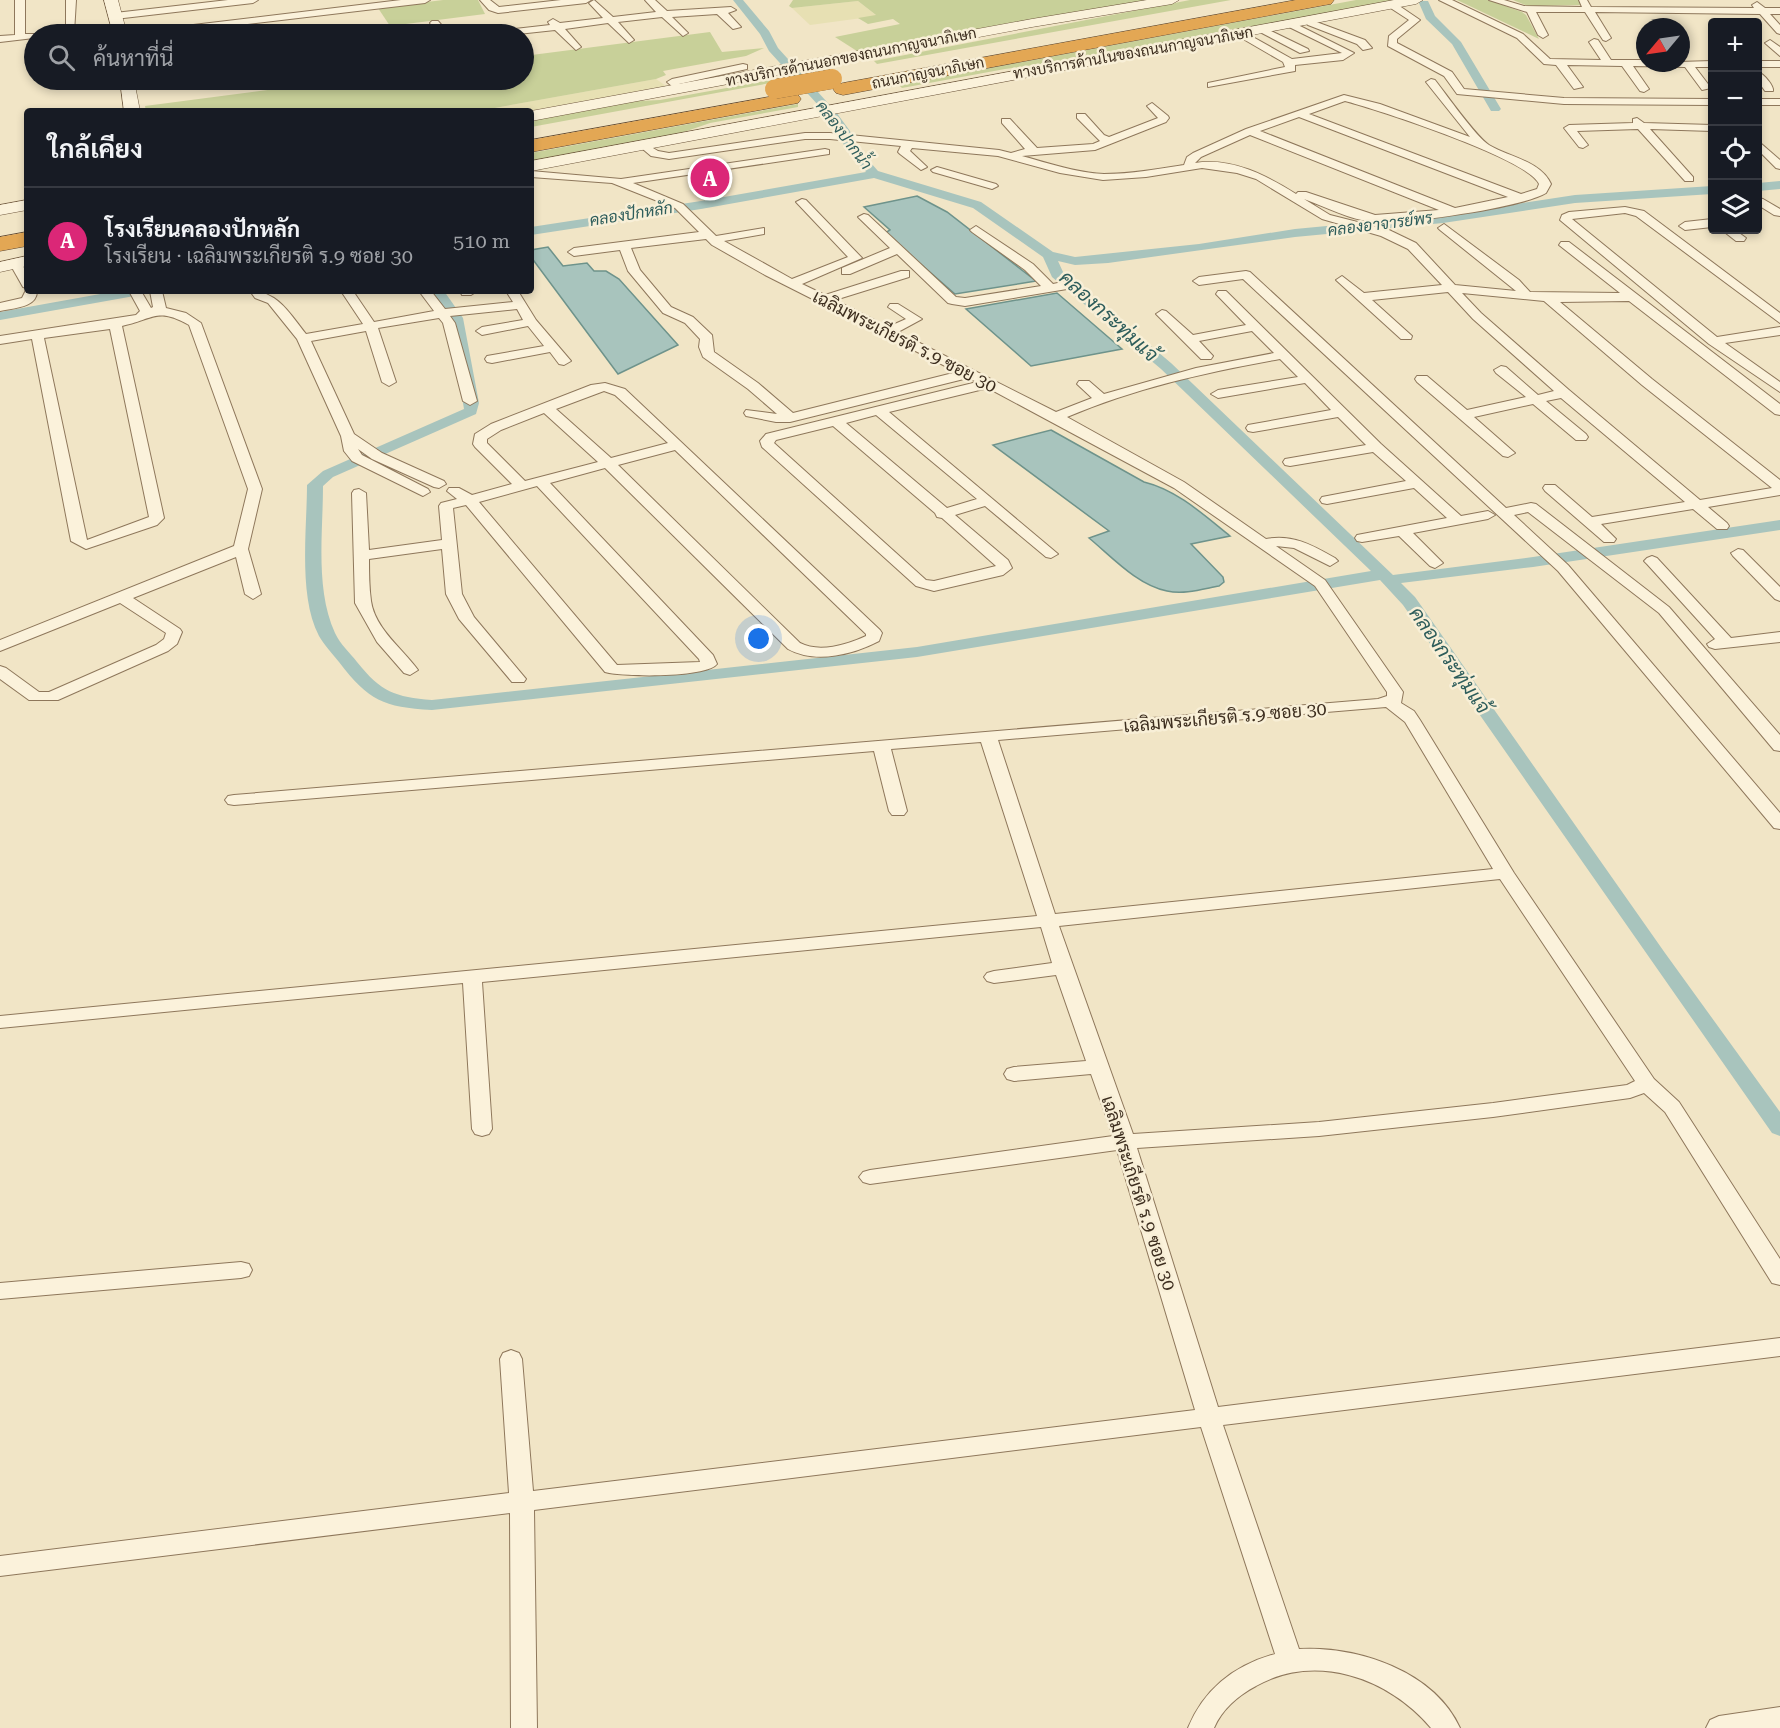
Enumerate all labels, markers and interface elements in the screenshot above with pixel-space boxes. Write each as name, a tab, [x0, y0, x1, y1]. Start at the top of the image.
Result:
north arrow	[1636, 18, 1690, 72]
map controls	[1708, 18, 1762, 234]
button: +	[1708, 18, 1762, 72]
street label: ทางบริการด้านในของถนนกาญจนาภิเษก	[1011, 22, 1254, 83]
search box	[24, 24, 534, 90]
street label: ทางบริการด้านนอกของถนนกาญจนาภิเษก	[724, 24, 978, 90]
icon: search	[45, 41, 78, 74]
text: ค้นหาที่นี่	[93, 46, 173, 71]
street label: ถนนกาญจนาภิเษก	[870, 53, 986, 93]
button: −	[1708, 72, 1762, 126]
water label: คลองปากน้ำ	[812, 94, 880, 173]
button: locate	[1708, 126, 1762, 180]
text: ใกล้เคียง	[48, 134, 143, 164]
pin: A	[690, 156, 730, 201]
button: layers	[1708, 180, 1762, 234]
water label: คลองปักหลัก	[588, 197, 674, 230]
water label: คลองอาจารย์พร	[1326, 205, 1435, 240]
text: โรงเรียนคลองปักหลัก	[105, 217, 300, 242]
text: A	[60, 229, 75, 253]
text: 510 m	[453, 229, 510, 253]
text: โรงเรียน · เฉลิมพระเกียรติ ร.9 ซอย 30	[105, 244, 413, 268]
water label: คลองกระทุ่มแจ้	[1053, 265, 1167, 371]
street label: เฉลิมพระเกียรติ ร.9 ซอย 30	[809, 284, 1001, 397]
water label: คลองกระทุ่มแจ้	[1403, 602, 1499, 722]
your location	[744, 624, 773, 653]
street label: เฉลิมพระเกียรติ ร.9 ซอย 30	[1122, 696, 1327, 736]
street label: เฉลิมพระเกียรติ ร.9 ซอย 30	[1098, 1092, 1182, 1293]

